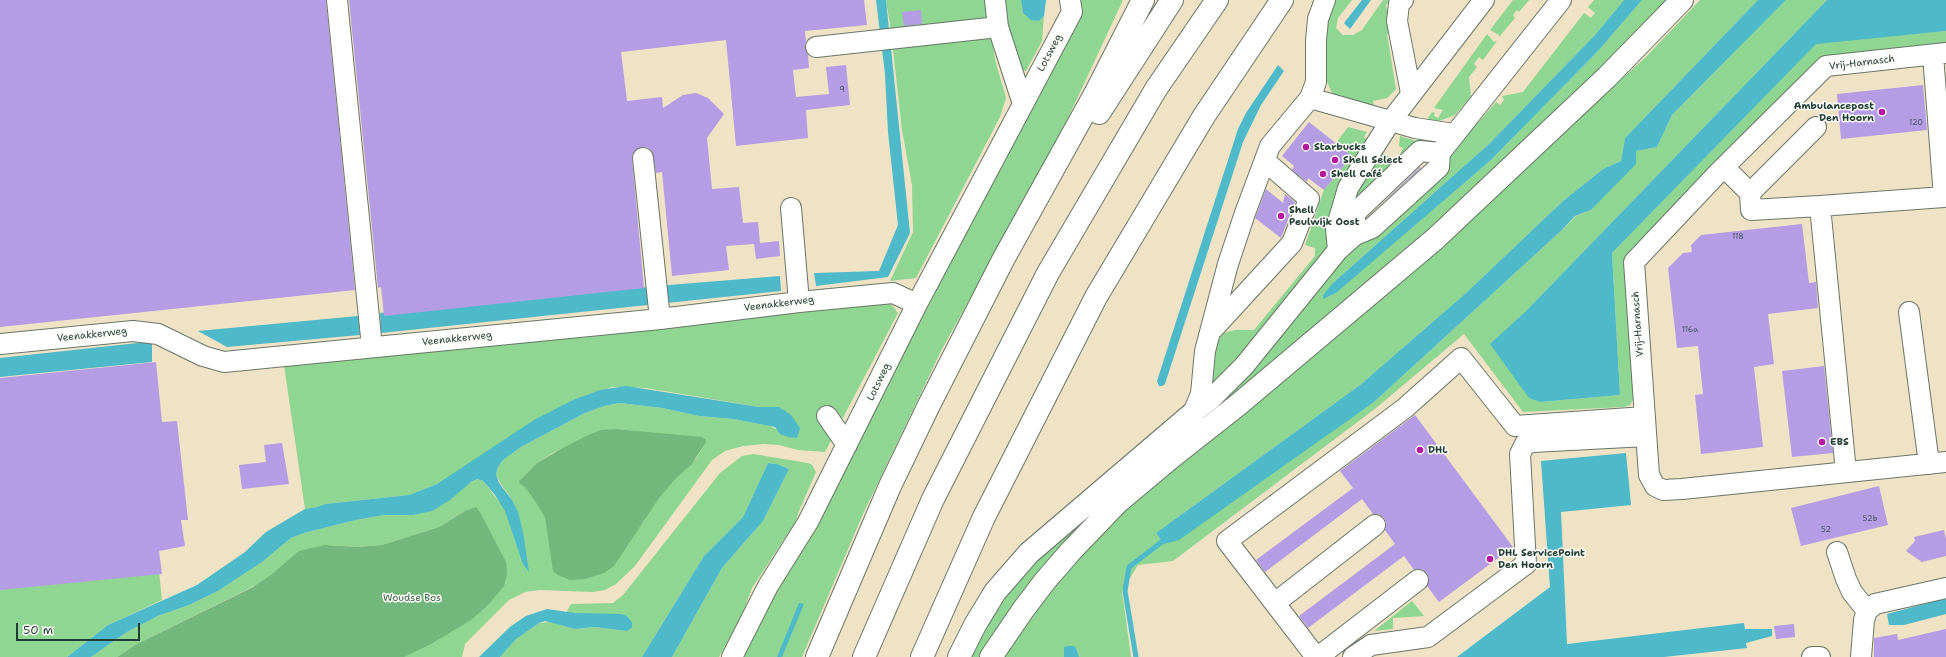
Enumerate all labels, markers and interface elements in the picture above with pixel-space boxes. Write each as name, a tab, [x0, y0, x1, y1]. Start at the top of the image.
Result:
street label: Lotsweg	[1035, 32, 1065, 74]
street label: Vrij-Harnasch	[1829, 53, 1895, 73]
house number: 9	[839, 85, 845, 95]
place label: Ambulancepost Den Hoorn	[1794, 100, 1874, 124]
marker: Ambulancepost Den Hoorn	[1877, 107, 1887, 117]
house number: 120	[1909, 118, 1923, 128]
place label: Starbucks	[1314, 141, 1366, 153]
marker: Starbucks	[1301, 142, 1311, 152]
place label: Shell Select	[1343, 154, 1403, 166]
marker: Shell Select	[1330, 155, 1340, 165]
place label: Shell Café	[1331, 168, 1382, 180]
marker: Shell Café	[1318, 169, 1328, 179]
place label: Shell Peulwijk Oost	[1289, 204, 1360, 228]
marker: Shell Peulwijk Oost	[1276, 211, 1286, 221]
house number: 118	[1732, 232, 1744, 242]
street label: Vrij-Harnasch	[1630, 291, 1646, 357]
street label: Veenakkerweg	[743, 294, 815, 314]
street label: Veenakkerweg	[56, 325, 128, 345]
house number: 116a	[1682, 325, 1698, 335]
street label: Veenakkerweg	[421, 329, 493, 349]
street label: Lotsweg	[865, 361, 893, 403]
place label: EBS	[1830, 436, 1849, 448]
marker: EBS	[1817, 437, 1827, 447]
place label: DHL	[1428, 444, 1448, 456]
marker: DHL	[1415, 445, 1425, 455]
house number: 52b	[1863, 514, 1877, 524]
house number: 52	[1821, 525, 1831, 535]
place label: DHL ServicePoint Den Hoorn	[1498, 547, 1585, 570]
marker: DHL ServicePoint Den Hoorn	[1485, 554, 1495, 564]
park label: Woudse Bos	[383, 592, 441, 604]
scale bar	[18, 615, 142, 641]
text: 50 m	[23, 622, 53, 638]

